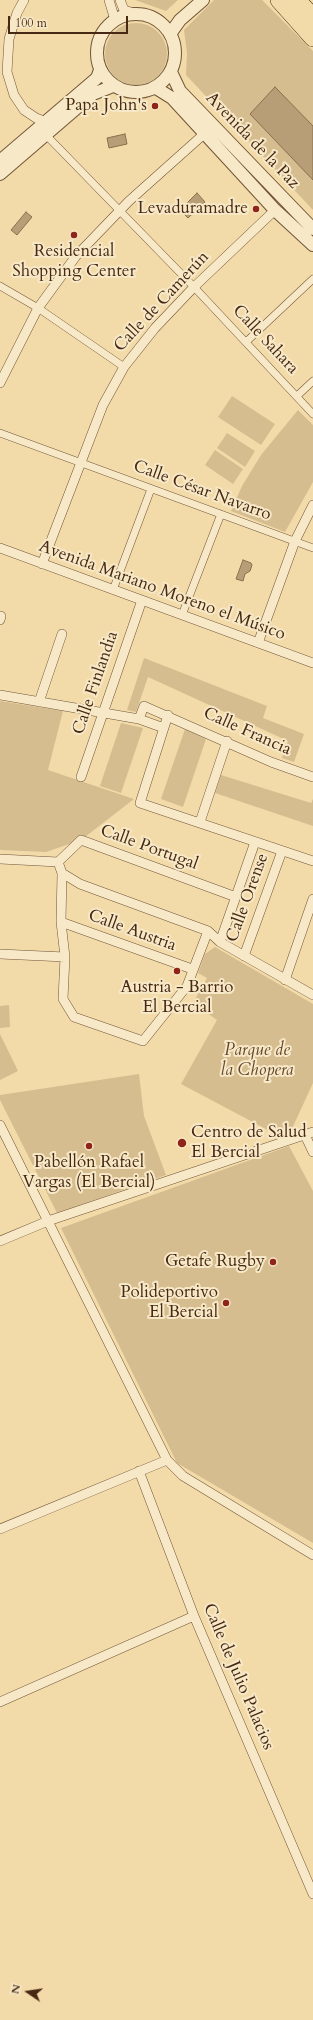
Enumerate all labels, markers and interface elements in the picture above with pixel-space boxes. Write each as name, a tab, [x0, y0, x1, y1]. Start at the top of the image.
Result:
scale bar	[10, 8, 130, 34]
text: 100 m	[15, 15, 47, 31]
street label: Avenida de la Paz	[201, 88, 303, 194]
place label: Papa John's	[65, 96, 147, 116]
marker: Papa John's	[150, 101, 160, 111]
place label: Levaduramadre	[137, 199, 248, 219]
marker: Levaduramadre	[251, 204, 261, 214]
marker: Residencial Shopping Center	[69, 230, 79, 240]
place label: Residencial Shopping Center	[12, 242, 136, 282]
street label: Calle de Camerún	[110, 247, 214, 357]
street label: Calle Sahara	[228, 301, 302, 379]
street label: Calle César Navarro	[130, 457, 274, 525]
street label: Avenida Mariano Moreno el Músico	[36, 537, 288, 645]
street label: Calle Finlandia	[69, 629, 123, 737]
street label: Calle Francia	[200, 704, 294, 760]
street label: Calle Portugal	[97, 821, 201, 875]
street label: Calle Orense	[223, 851, 273, 945]
street label: Calle Austria	[85, 906, 179, 956]
marker: Austria - Barrio El Bercial	[172, 966, 182, 976]
place label: Austria - Barrio El Bercial	[121, 978, 233, 1018]
park label: Parque de la Chopera	[221, 1041, 293, 1081]
place label: Centro de Salud El Bercial	[191, 1123, 307, 1163]
marker: Centro de Salud El Bercial	[176, 1137, 188, 1149]
marker: Pabellón Rafael Vargas (El Bercial)	[84, 1141, 94, 1151]
place label: Pabellón Rafael Vargas (El Bercial)	[22, 1153, 156, 1193]
place label: Getafe Rugby	[165, 1252, 265, 1272]
marker: Getafe Rugby	[268, 1257, 278, 1267]
place label: Polideportivo El Bercial	[121, 1283, 218, 1323]
marker: Polideportivo El Bercial	[221, 1298, 231, 1308]
street label: Calle de Julio Palacios	[198, 1601, 278, 1753]
north arrow	[8, 1972, 48, 2012]
text: N	[7, 1983, 24, 1996]

